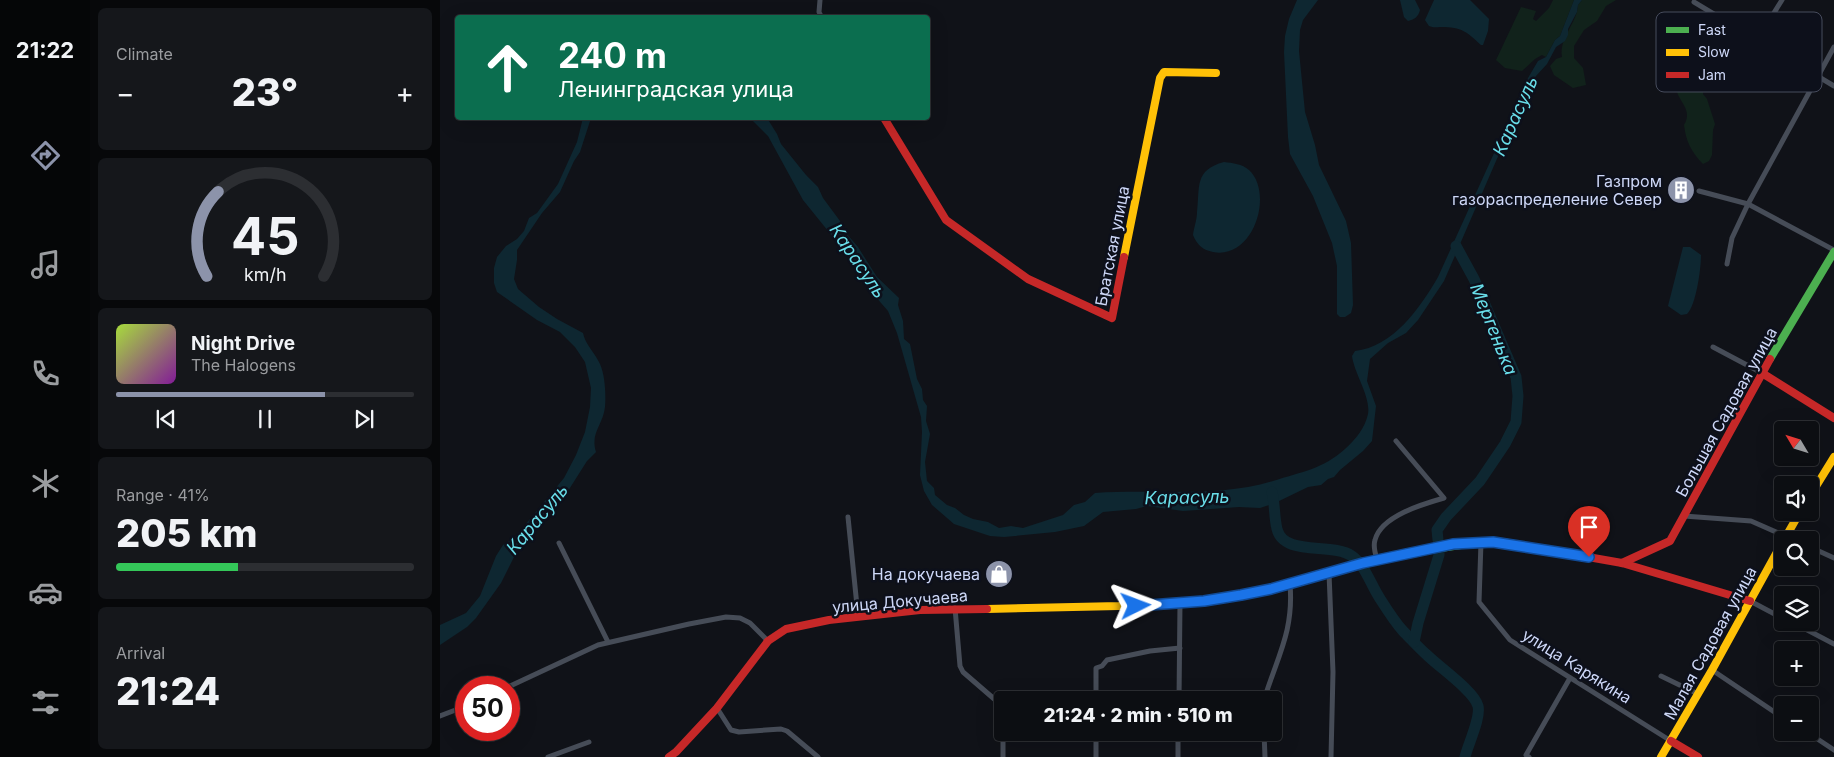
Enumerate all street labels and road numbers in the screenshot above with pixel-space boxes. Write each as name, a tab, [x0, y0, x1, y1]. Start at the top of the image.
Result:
street label: Братская улица	[1091, 184, 1133, 308]
street label: Большая Садовая улица	[1671, 324, 1781, 500]
street label: Малая Садовая улица	[1660, 563, 1760, 723]
street label: улица Докучаева	[831, 585, 969, 617]
street label: улица Карякина	[1519, 624, 1635, 708]

